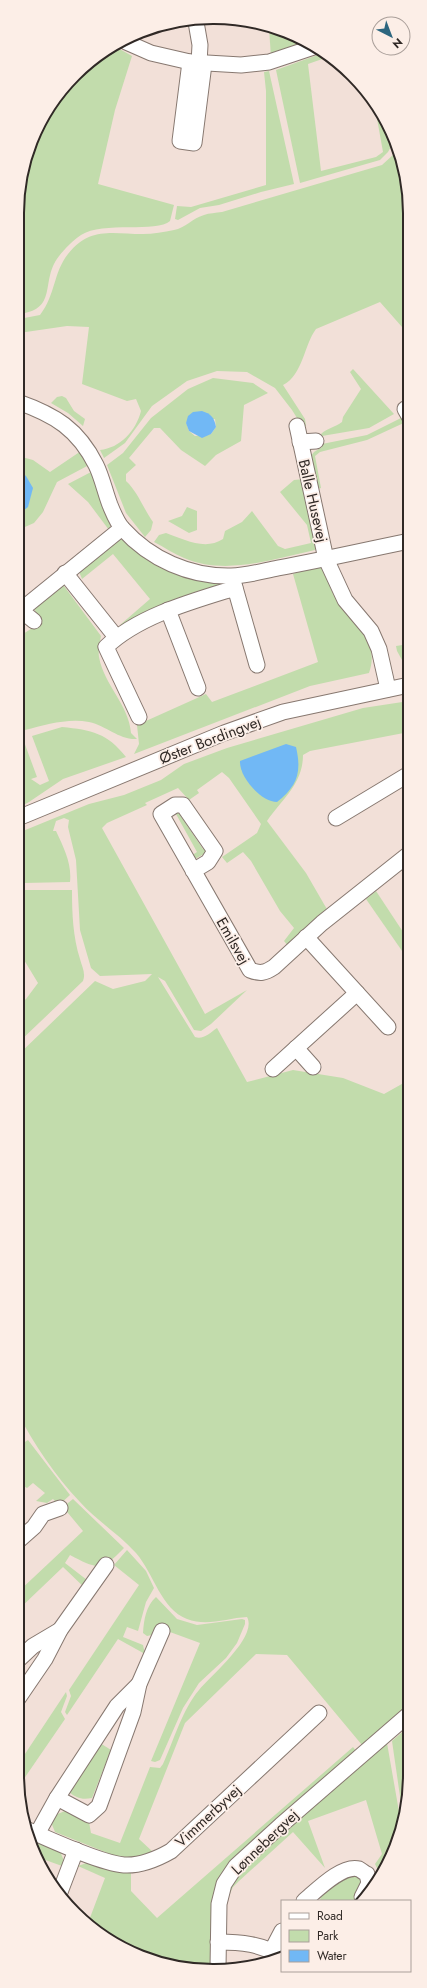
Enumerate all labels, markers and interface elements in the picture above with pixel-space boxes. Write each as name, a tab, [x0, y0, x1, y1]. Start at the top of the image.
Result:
north arrow	[371, 16, 411, 56]
text: N	[389, 35, 406, 52]
street label: Balle Husevej	[293, 457, 333, 545]
street label: Øster Bordingvej	[156, 711, 264, 769]
street label: Emilsvej	[211, 913, 255, 969]
street label: Vimmerbyvej	[170, 1780, 246, 1852]
street label: Lønnebergvej	[226, 1804, 304, 1880]
legend	[281, 1900, 411, 1972]
text: Road	[317, 1907, 343, 1925]
text: Park	[317, 1927, 339, 1945]
text: Water	[317, 1947, 348, 1965]

